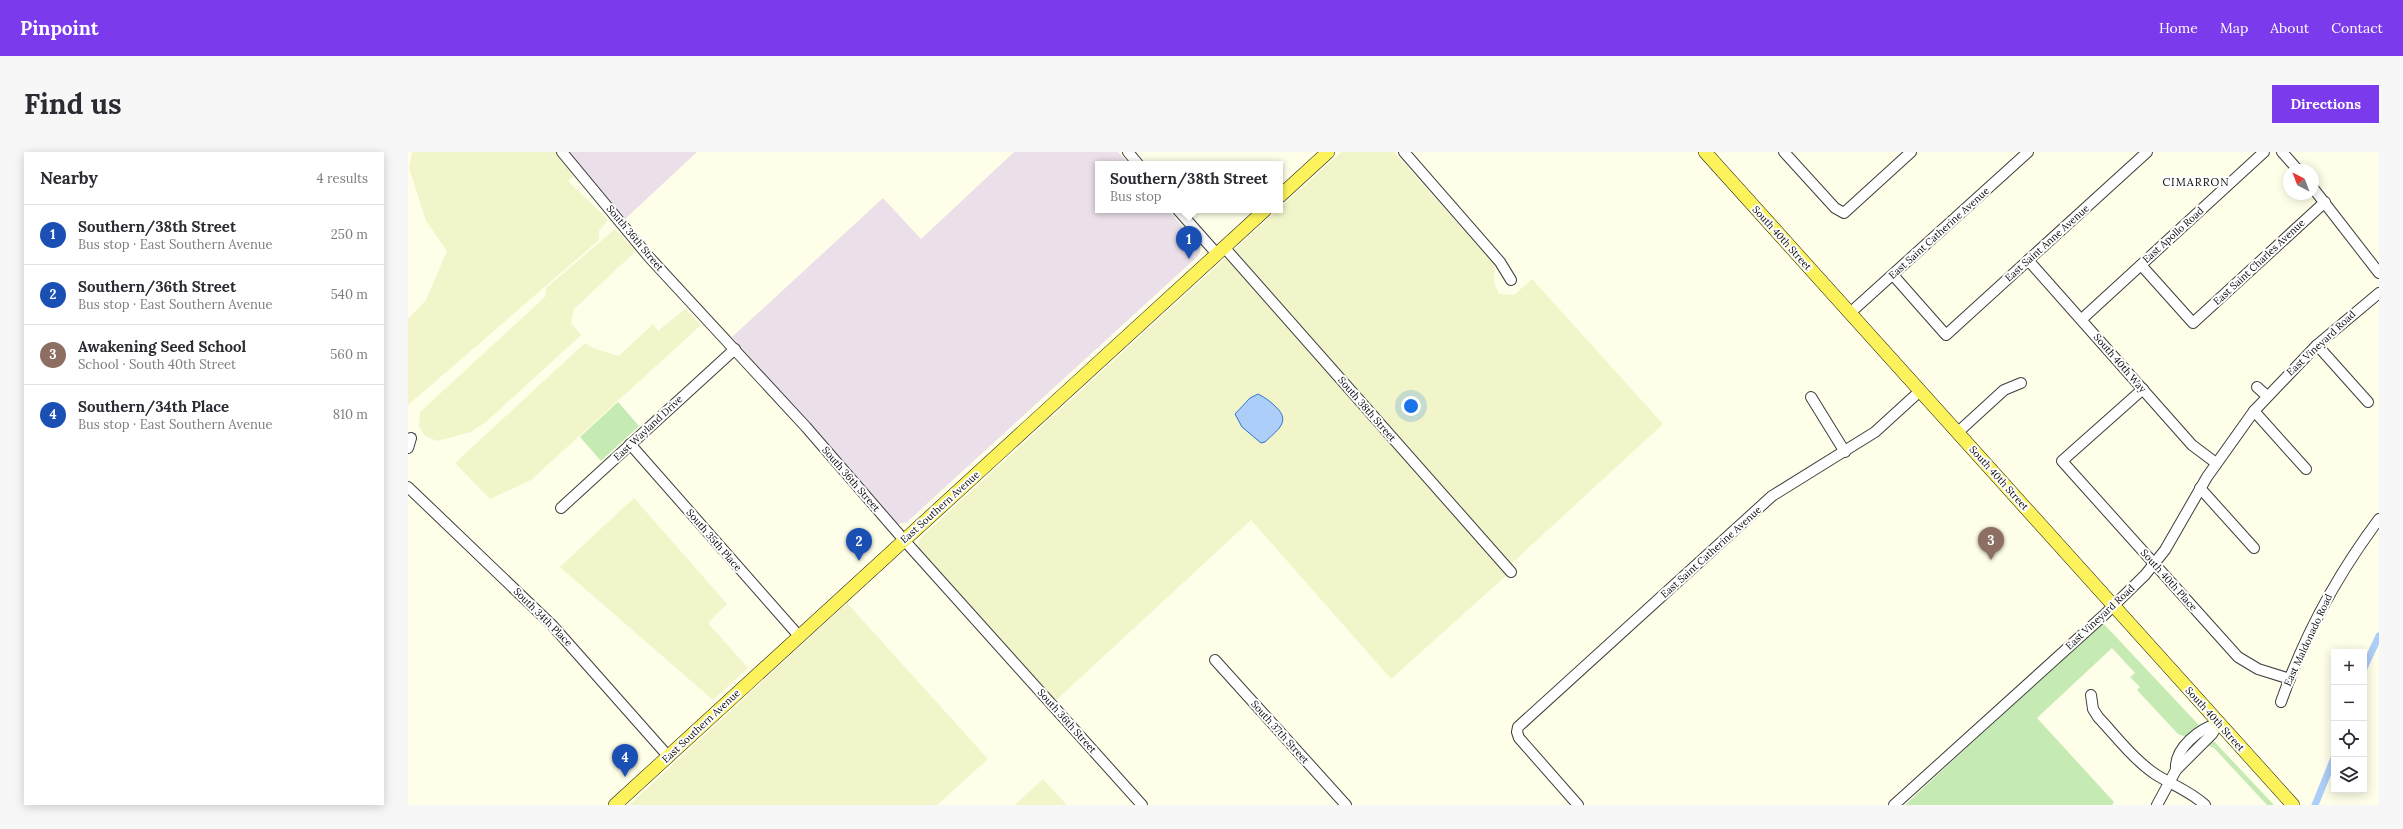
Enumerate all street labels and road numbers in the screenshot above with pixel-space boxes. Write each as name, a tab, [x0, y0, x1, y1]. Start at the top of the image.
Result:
street label: East Saint Catherine Avenue	[1886, 184, 1993, 282]
street label: East Saint Anne Avenue	[2002, 201, 2092, 284]
street label: South 36th Street	[604, 202, 666, 274]
street label: South 40th Street	[1750, 203, 1815, 273]
street label: East Apollo Road	[2140, 204, 2206, 266]
street label: East Saint Charles Avenue	[2211, 216, 2308, 308]
street label: East Vineyard Road	[2284, 308, 2358, 378]
street label: South 40th Way	[2091, 331, 2150, 396]
street label: South 38th Street	[1335, 374, 1399, 444]
street label: East Wayland Drive	[611, 392, 686, 463]
street label: South 40th Street	[1967, 443, 2032, 513]
street label: South 36th Street	[819, 444, 883, 514]
street label: East Southern Avenue	[898, 468, 983, 546]
street label: East Saint Catherine Avenue	[1658, 503, 1765, 601]
street label: South 35th Place	[683, 506, 745, 574]
street label: South 40th Place	[2138, 546, 2201, 614]
street label: East Vineyard Road	[2063, 582, 2137, 652]
street label: South 34th Place	[511, 585, 576, 650]
street label: East Maldonado Road	[2281, 592, 2335, 688]
street label: South 40th Street	[2183, 684, 2248, 754]
street label: East Southern Avenue	[659, 686, 743, 766]
street label: South 36th Street	[1035, 686, 1099, 756]
street label: South 37th Street	[1248, 698, 1312, 766]

